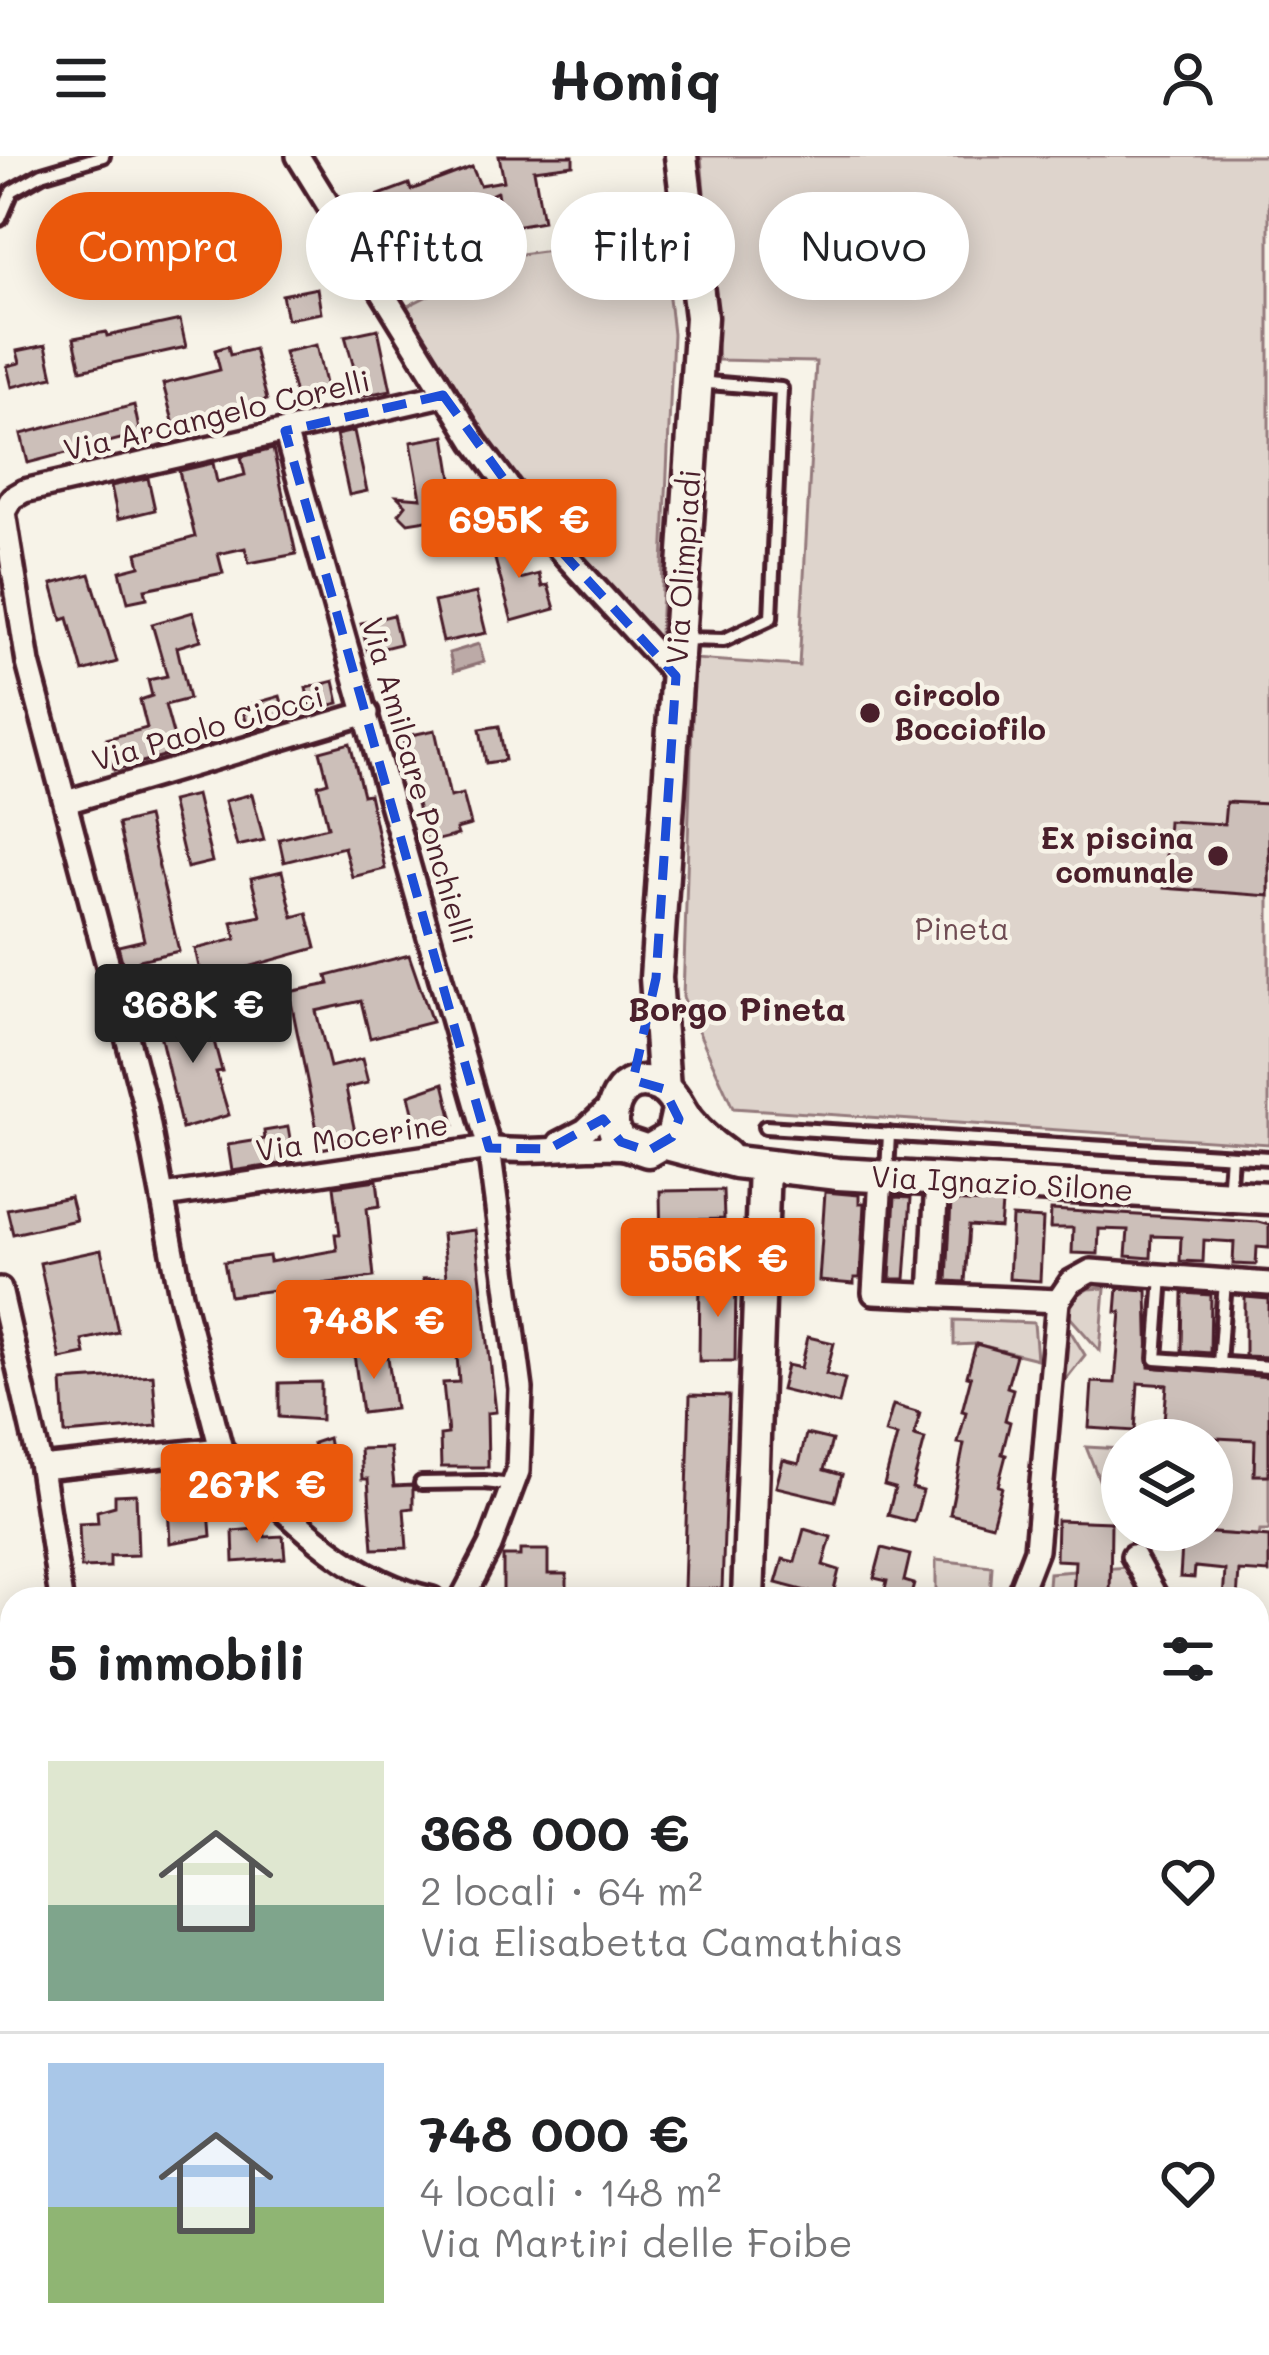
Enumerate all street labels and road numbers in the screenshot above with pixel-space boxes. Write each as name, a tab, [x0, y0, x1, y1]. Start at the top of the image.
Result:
street label: Via Arcangelo Corelli	[59, 359, 374, 469]
street label: Via Olimpiadi	[655, 468, 709, 666]
street label: Via Amilcare Ponchielli	[353, 613, 485, 948]
street label: Via Paolo Ciocci	[87, 675, 328, 779]
street label: Via Mocerine	[253, 1103, 451, 1169]
street label: Via Ignazio Silone	[870, 1155, 1134, 1209]

